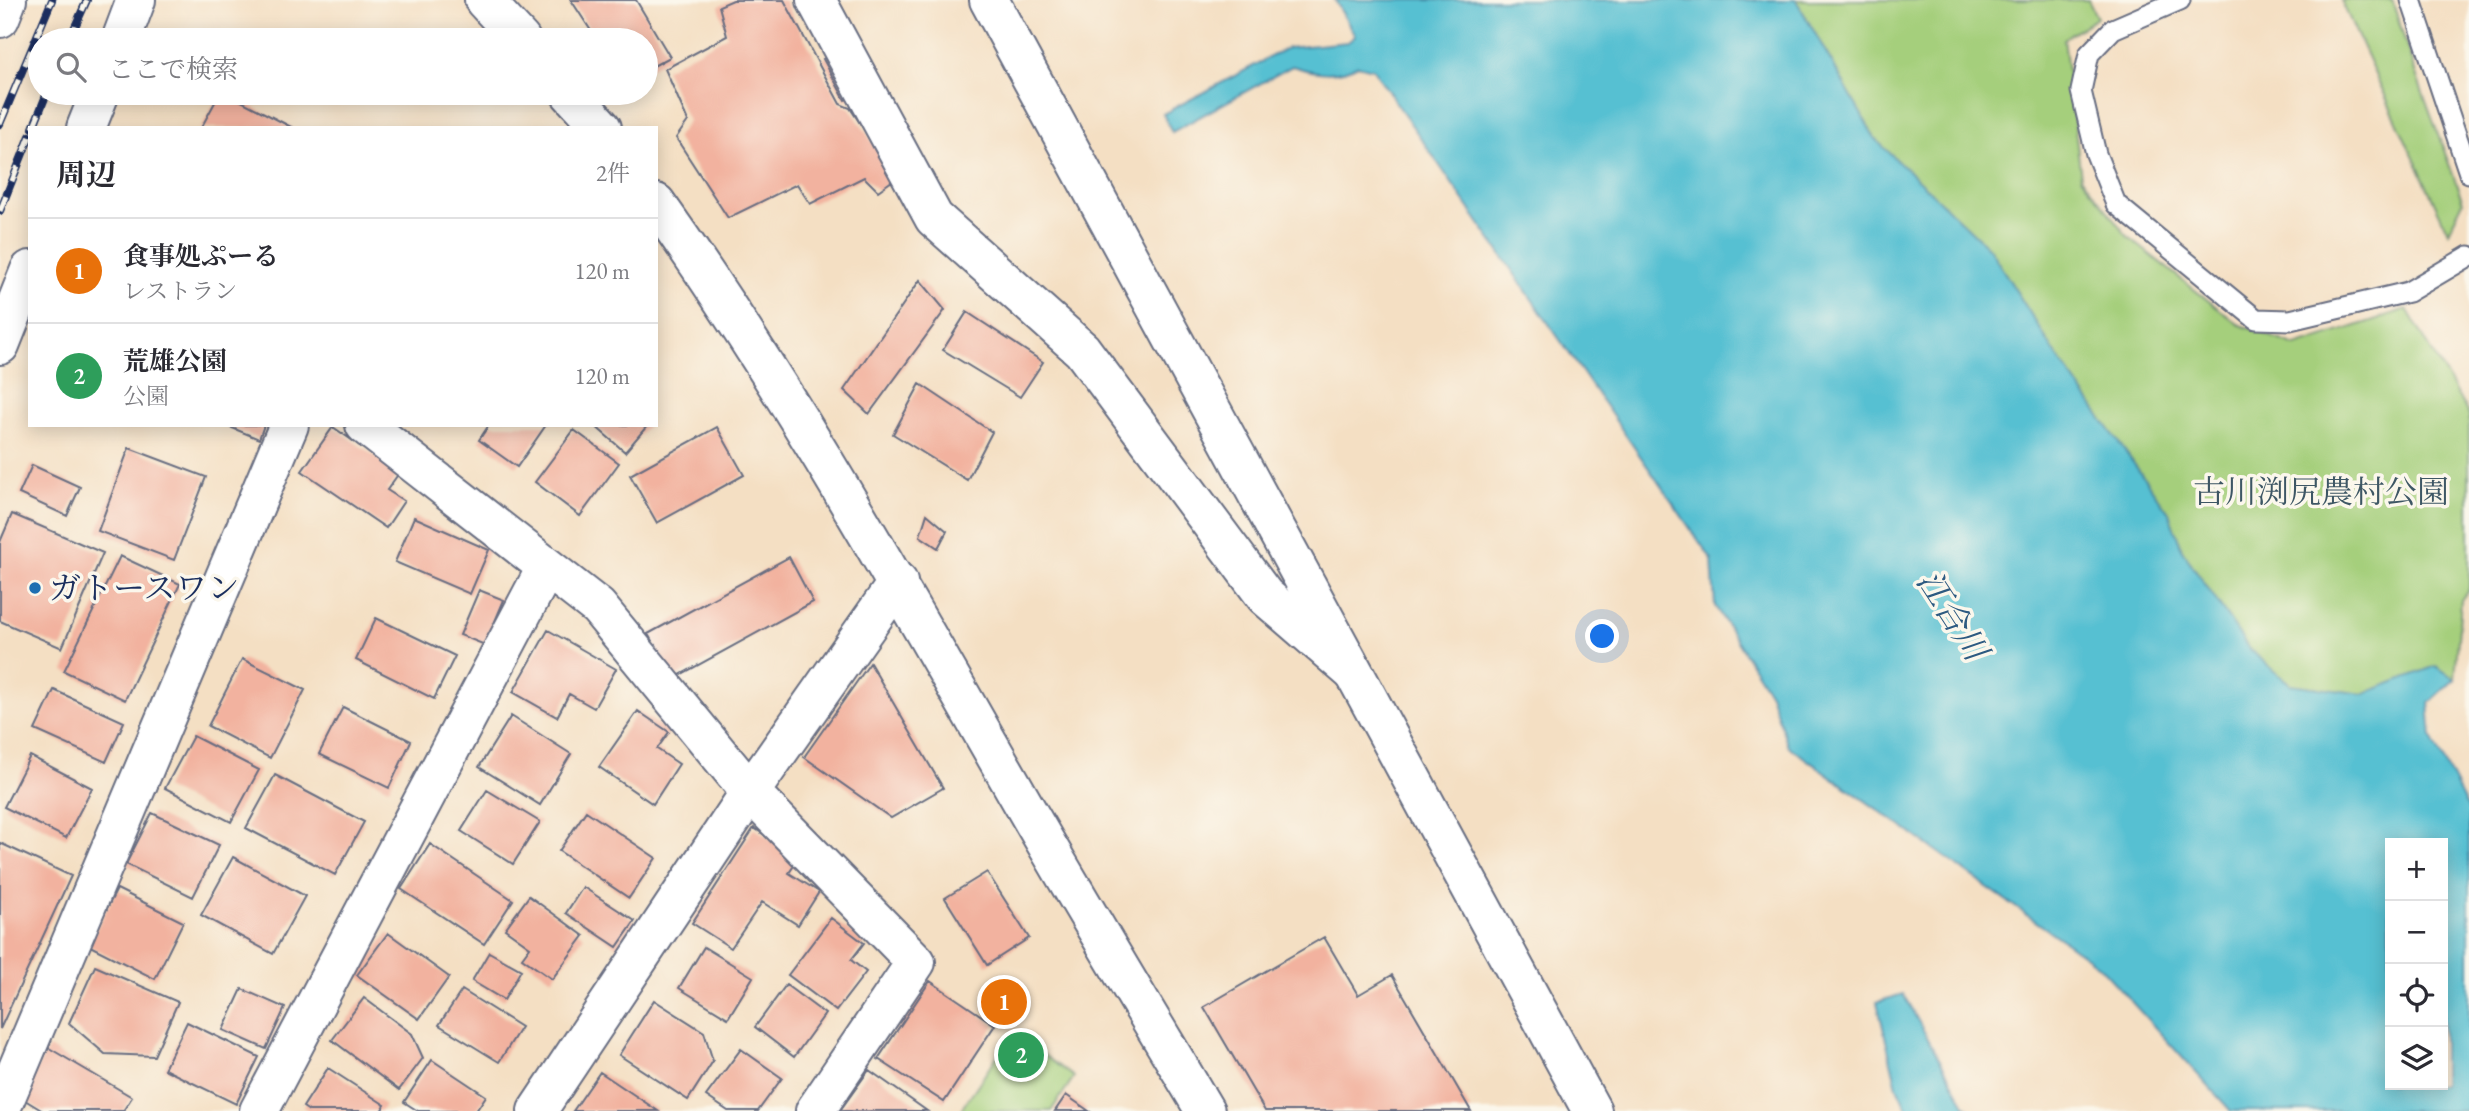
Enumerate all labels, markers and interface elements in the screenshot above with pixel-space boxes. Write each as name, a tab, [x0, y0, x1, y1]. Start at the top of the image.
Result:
search box	[28, 28, 658, 105]
icon: search	[52, 48, 90, 86]
text: ここで検索	[108, 52, 238, 86]
text: 周辺	[56, 155, 116, 194]
text: 2件	[596, 158, 630, 188]
text: 食事処ぷーる	[123, 239, 279, 273]
text: 1	[73, 256, 85, 286]
text: 120 m	[574, 256, 630, 286]
text: レストラン	[123, 276, 237, 306]
text: 荒雄公園	[123, 344, 227, 378]
text: 2	[73, 361, 85, 391]
text: 120 m	[574, 361, 630, 391]
text: 公園	[123, 381, 169, 411]
park label: 古川渕尻農村公園	[2193, 471, 2449, 513]
water label: 江合川	[1908, 562, 1999, 671]
place label: ガトースワン	[49, 567, 239, 609]
marker: ガトースワン	[27, 580, 43, 596]
your location	[1585, 619, 1619, 653]
map controls	[2385, 838, 2448, 1090]
button: +	[2385, 838, 2448, 901]
button: −	[2385, 901, 2448, 964]
button: locate	[2385, 964, 2448, 1027]
pin: 1	[981, 976, 1027, 1028]
button: layers	[2385, 1027, 2448, 1090]
pin: 2	[998, 1029, 1044, 1081]

